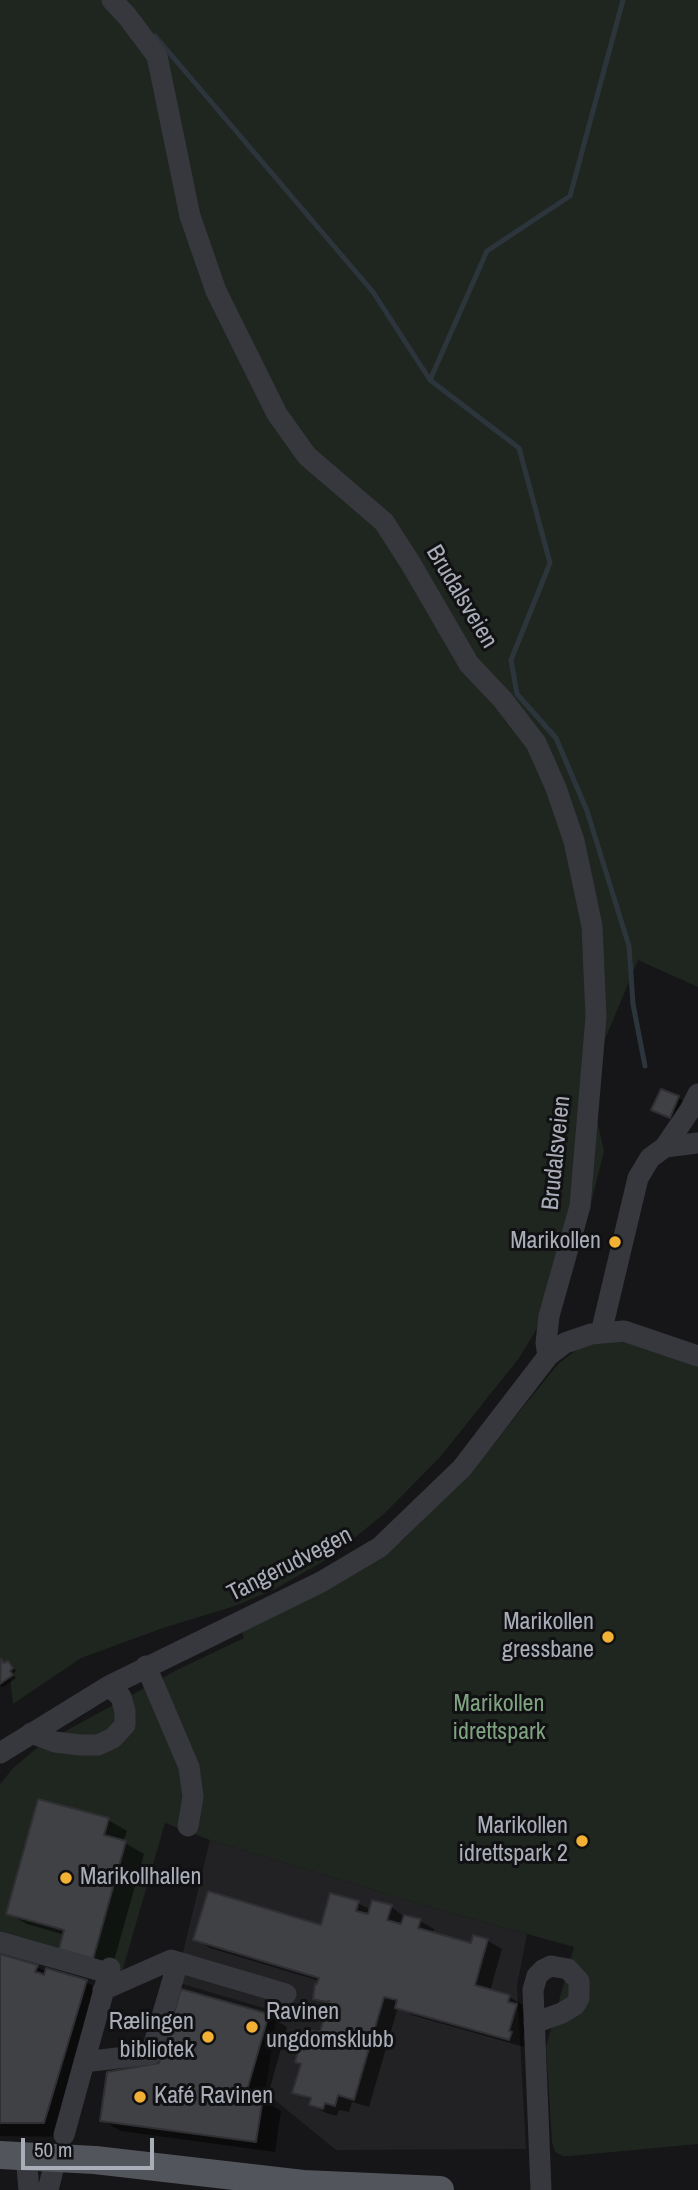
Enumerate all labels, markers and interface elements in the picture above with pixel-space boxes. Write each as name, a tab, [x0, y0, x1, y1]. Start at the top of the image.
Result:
street label: Brudalsveien	[419, 540, 503, 654]
street label: Brudalsveien	[537, 1094, 577, 1212]
place label: Marikollen	[510, 1228, 601, 1256]
marker: Marikollen	[607, 1234, 623, 1250]
street label: Tangerudvegen	[223, 1521, 357, 1609]
place label: Marikollen gressbane	[502, 1609, 594, 1665]
marker: Marikollen gressbane	[600, 1629, 616, 1645]
park label: Marikollen idrettspark	[453, 1691, 545, 1747]
place label: Marikollen idrettspark 2	[459, 1813, 568, 1869]
marker: Marikollen idrettspark 2	[574, 1833, 590, 1849]
place label: Marikollhallen	[80, 1864, 201, 1892]
marker: Marikollhallen	[58, 1870, 74, 1886]
place label: Ravinen ungdomsklubb	[266, 1999, 394, 2055]
place label: Rælingen bibliotek	[109, 2009, 194, 2065]
marker: Ravinen ungdomsklubb	[244, 2019, 260, 2035]
marker: Rælingen bibliotek	[200, 2029, 216, 2045]
place label: Kafé Ravinen	[154, 2083, 273, 2111]
marker: Kafé Ravinen	[132, 2089, 148, 2105]
scale bar	[24, 2124, 158, 2168]
text: 50 m	[34, 2135, 72, 2164]

